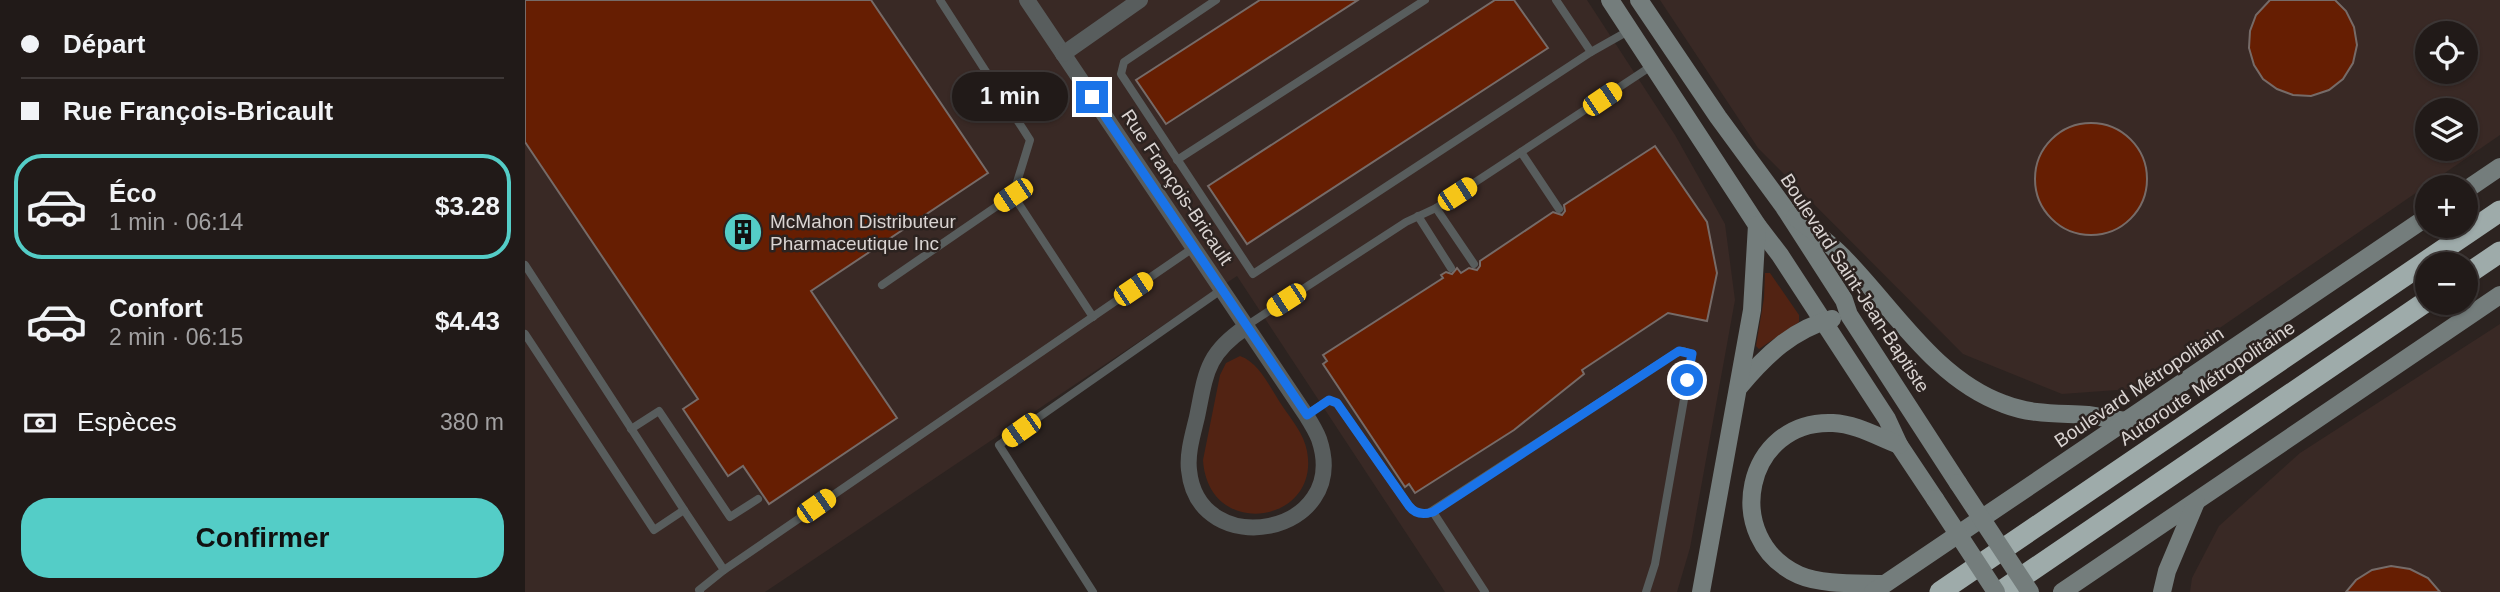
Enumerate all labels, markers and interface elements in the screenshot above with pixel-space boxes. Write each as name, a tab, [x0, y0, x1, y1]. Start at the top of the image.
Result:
map controls	[2415, 21, 2478, 315]
button: locate	[2415, 21, 2478, 84]
text: Départ	[63, 29, 145, 59]
callout: 1 min	[952, 72, 1067, 122]
car	[1579, 79, 1626, 119]
route end	[1076, 81, 1108, 113]
text: 1 min	[980, 83, 1040, 109]
text: Rue François-Bricault	[63, 96, 333, 126]
button: layers	[2415, 98, 2478, 161]
street label: Rue François-Bricault	[1117, 105, 1237, 269]
street label: Boulevard Saint-Jean-Baptiste	[1776, 170, 1934, 396]
car	[1434, 174, 1481, 214]
icon: car	[25, 175, 88, 238]
car	[990, 175, 1037, 215]
button: +	[2415, 175, 2478, 238]
text: Éco	[109, 178, 157, 208]
text: $3.28	[435, 191, 500, 221]
text: 1 min · 06:14	[109, 209, 243, 235]
building icon: McMahon Distributeur Pharmaceutique Inc	[722, 211, 764, 253]
place label: McMahon Distributeur Pharmaceutique Inc	[770, 211, 957, 254]
button: −	[2415, 252, 2478, 315]
car	[1110, 269, 1157, 309]
car	[1263, 280, 1310, 320]
icon: car	[25, 290, 88, 353]
text: Confort	[109, 293, 203, 323]
text: $4.43	[435, 306, 500, 336]
street label: Autoroute Métropolitaine	[2115, 316, 2299, 450]
street label: Boulevard Métropolitain	[2050, 322, 2228, 452]
text: 2 min · 06:15	[109, 324, 243, 350]
route start	[1671, 364, 1703, 396]
icon: cash	[21, 404, 59, 442]
text: Espèces	[77, 407, 177, 437]
text: 380 m	[440, 409, 504, 435]
car	[998, 409, 1045, 451]
car	[793, 485, 840, 527]
button: Confirmer	[21, 498, 504, 578]

